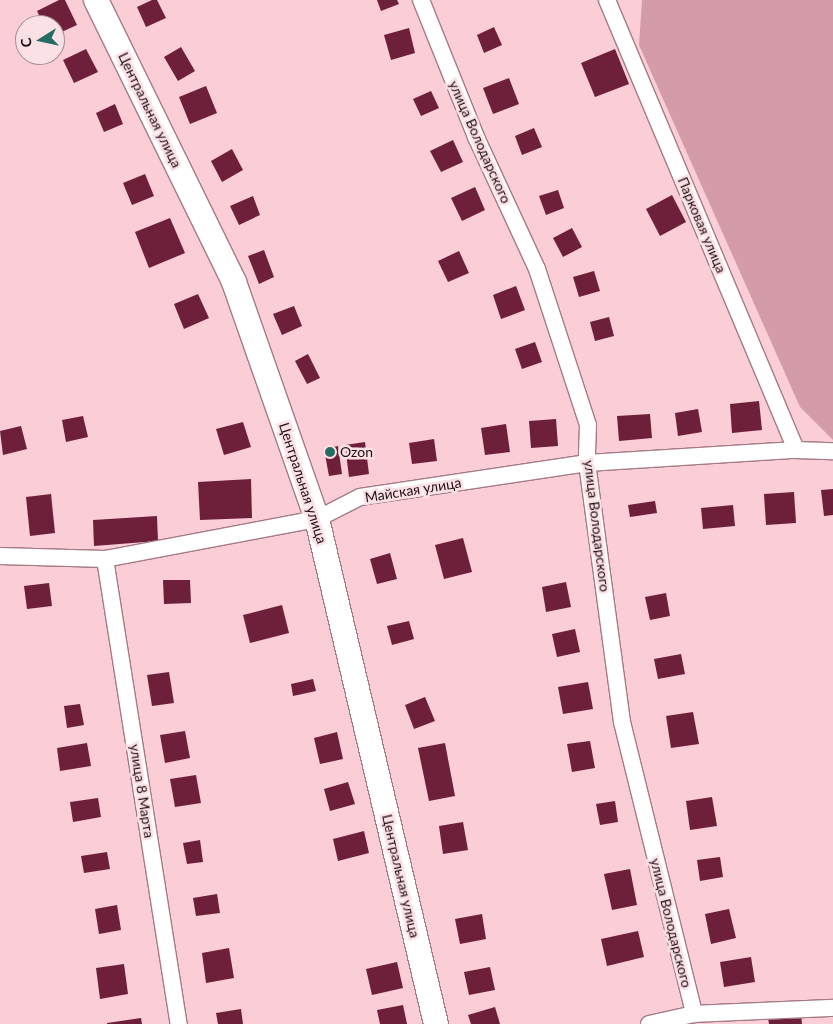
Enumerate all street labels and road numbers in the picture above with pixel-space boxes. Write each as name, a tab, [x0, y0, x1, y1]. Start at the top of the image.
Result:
street label: Центральная улица	[115, 50, 185, 170]
street label: улица Володарского	[445, 78, 515, 206]
street label: Парковая улица	[674, 175, 730, 275]
street label: Центральная улица	[276, 420, 330, 546]
street label: улица Володарского	[581, 459, 613, 593]
street label: Майская улица	[364, 474, 462, 506]
street label: улица 8 Марта	[126, 743, 158, 839]
street label: Центральная улица	[379, 813, 423, 939]
street label: улица Володарского	[647, 857, 695, 989]

